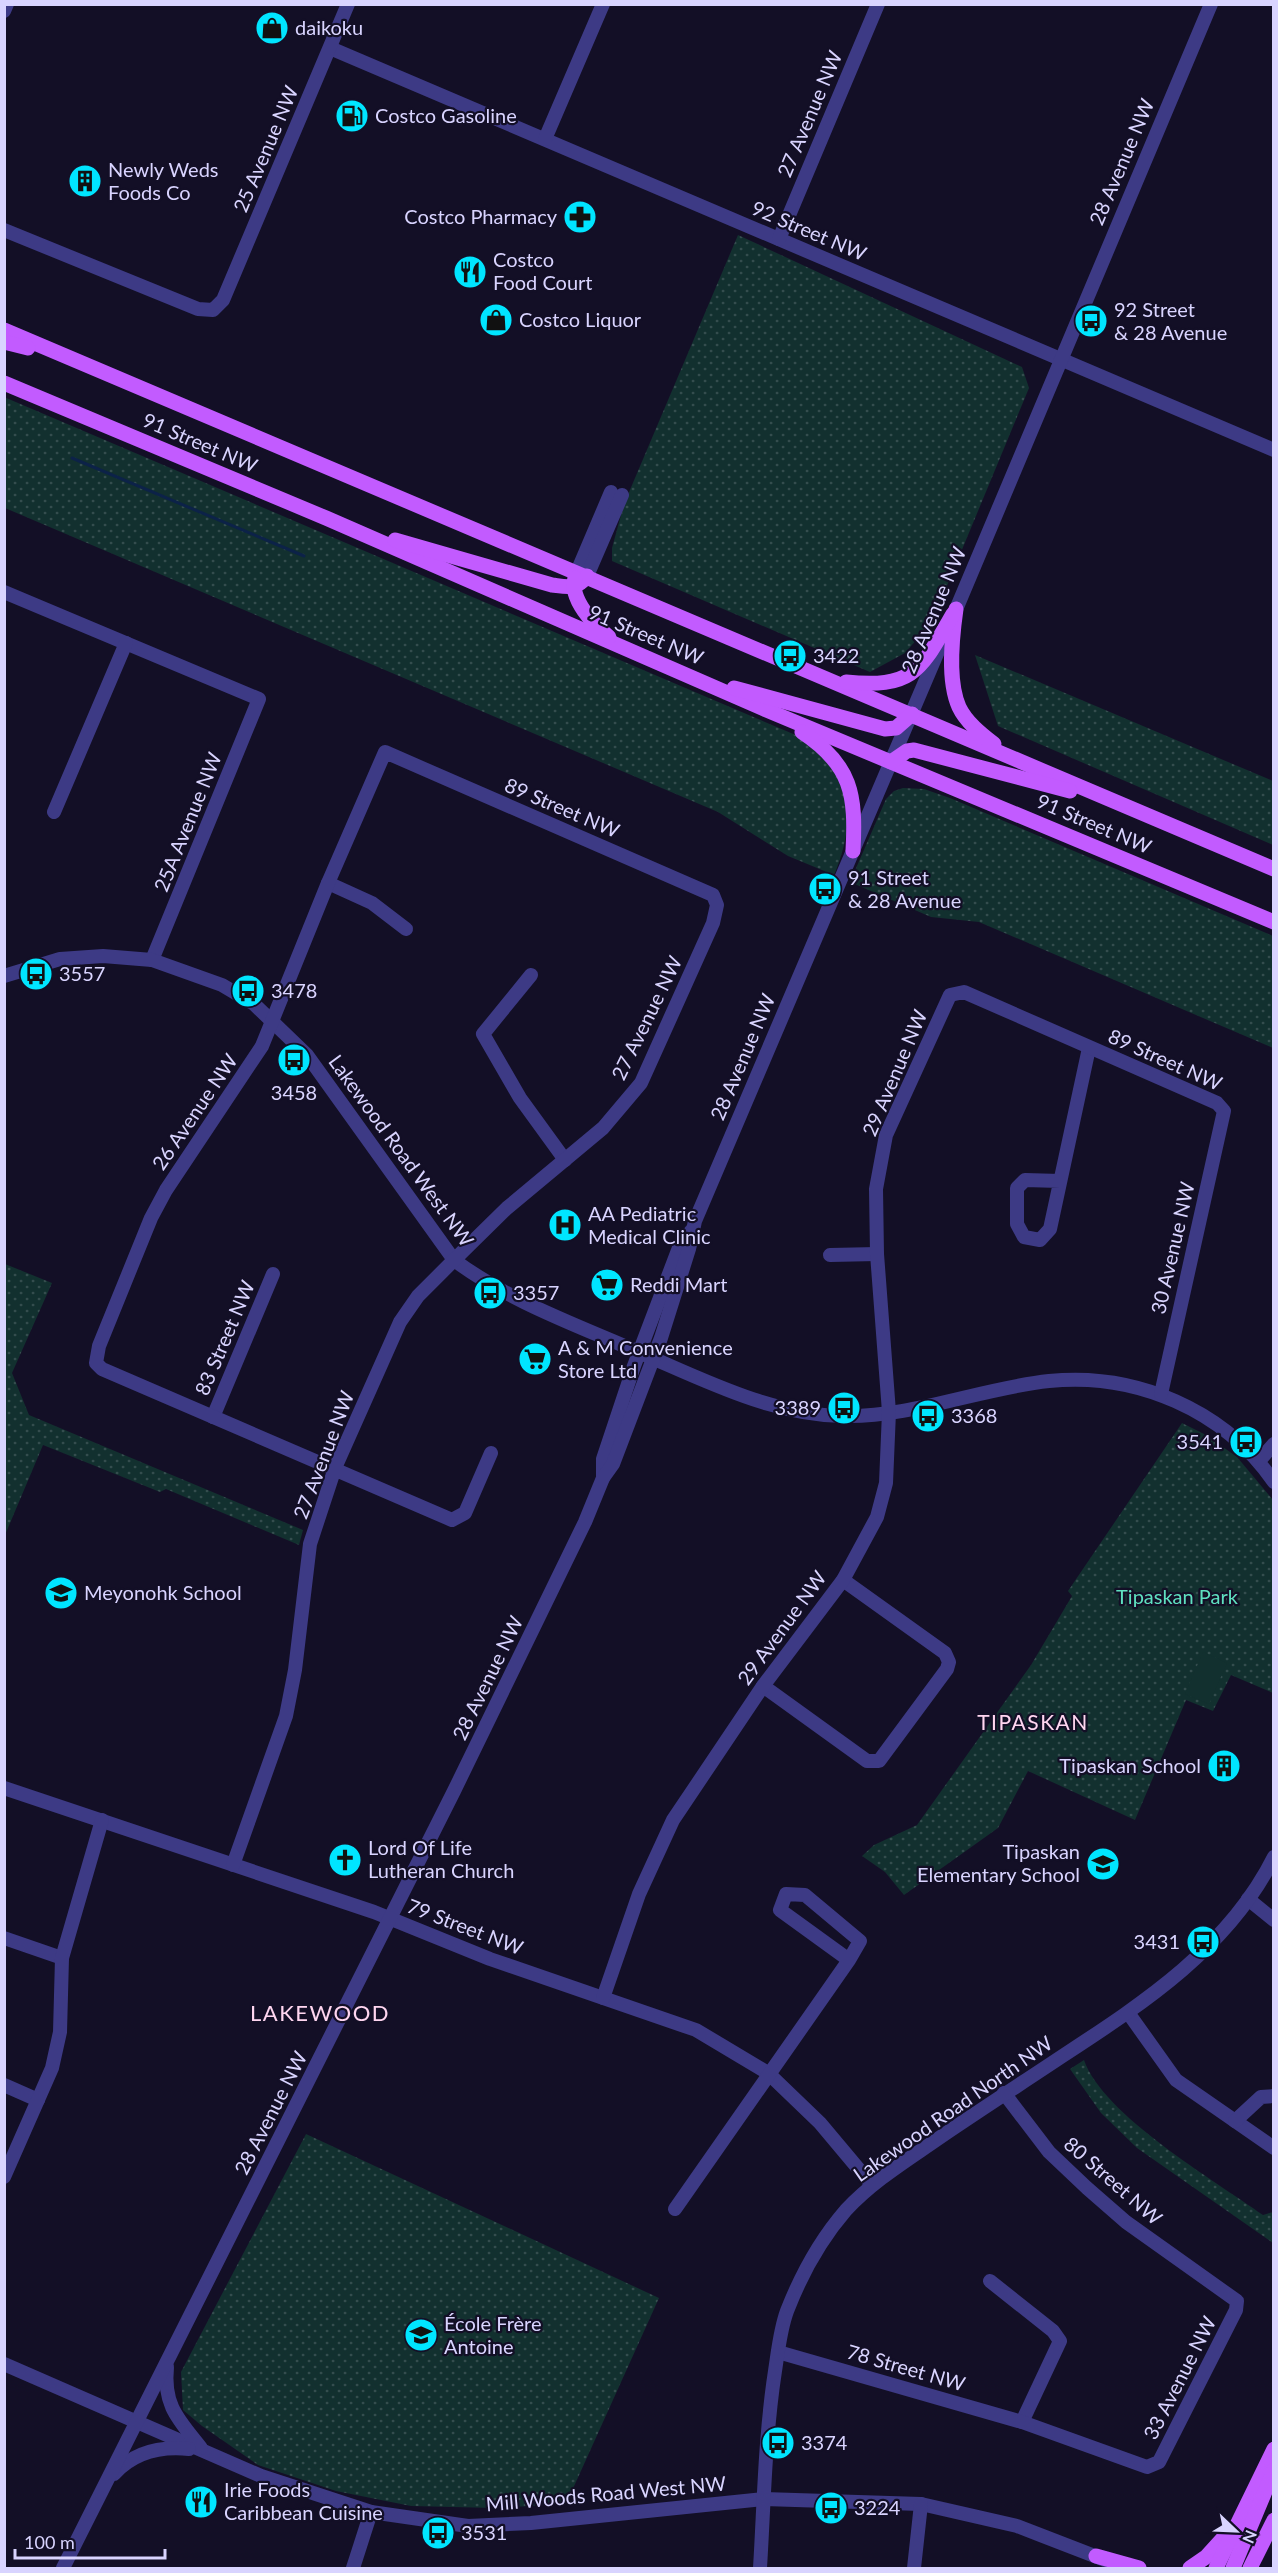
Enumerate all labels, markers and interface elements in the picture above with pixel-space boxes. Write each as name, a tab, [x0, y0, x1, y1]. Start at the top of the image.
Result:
shop icon: daikoku	[254, 10, 290, 46]
place label: daikoku	[295, 15, 363, 39]
street label: 27 Avenue NW	[772, 47, 847, 180]
street label: 25 Avenue NW	[228, 82, 303, 215]
street label: 28 Avenue NW	[1084, 95, 1159, 228]
fuel station icon: Costco Gasoline	[334, 98, 370, 134]
place label: Costco Gasoline	[375, 103, 517, 127]
place label: Newly Weds Foods Co	[108, 157, 219, 204]
building icon: Newly Weds Foods Co	[67, 163, 103, 199]
street label: 92 Street NW	[749, 195, 871, 265]
pharmacy icon: Costco Pharmacy	[562, 199, 598, 235]
place label: Costco Pharmacy	[404, 204, 558, 228]
place label: Costco Food Court	[493, 247, 593, 294]
restaurant icon: Costco Food Court	[452, 254, 488, 290]
place label: 92 Street & 28 Avenue	[1114, 297, 1227, 344]
shop icon: Costco Liquor	[478, 302, 514, 338]
bus stop icon: 92 Street & 28 Avenue	[1073, 303, 1109, 339]
place label: Costco Liquor	[519, 307, 642, 331]
street label: 91 Street NW	[140, 407, 262, 477]
street label: 28 Avenue NW	[896, 543, 971, 676]
street label: 91 Street NW	[586, 599, 708, 669]
bus stop icon: 3422	[772, 638, 808, 674]
place label: 3422	[813, 643, 859, 667]
street label: 25A Avenue NW	[148, 748, 226, 895]
street label: 89 Street NW	[502, 772, 624, 842]
street label: 91 Street NW	[1034, 788, 1156, 858]
place label: 91 Street & 28 Avenue	[848, 865, 961, 912]
bus stop icon: 91 Street & 28 Avenue	[807, 871, 843, 907]
street label: 27 Avenue NW	[606, 951, 687, 1083]
bus stop icon: 3557	[18, 956, 54, 992]
place label: 3557	[59, 961, 105, 985]
bus stop icon: 3478	[230, 973, 266, 1009]
place label: 3478	[271, 978, 317, 1002]
street label: 28 Avenue NW	[705, 990, 780, 1123]
street label: 29 Avenue NW	[857, 1006, 932, 1139]
street label: 89 Street NW	[1105, 1023, 1226, 1095]
bus stop icon: 3458	[276, 1042, 312, 1078]
street label: 26 Avenue NW	[146, 1049, 242, 1174]
street label: Lakewood Road West NW	[324, 1050, 480, 1251]
place label: 3458	[271, 1080, 317, 1104]
street label: 30 Avenue NW	[1145, 1179, 1199, 1316]
place label: AA Pediatric Medical Clinic	[588, 1201, 711, 1248]
hospital icon: AA Pediatric Medical Clinic	[547, 1207, 583, 1243]
supermarket icon: Reddi Mart	[589, 1267, 625, 1303]
place label: Reddi Mart	[630, 1272, 727, 1296]
bus stop icon: 3357	[472, 1275, 508, 1311]
street label: 83 Street NW	[189, 1276, 259, 1398]
place label: 3357	[513, 1280, 559, 1304]
place label: A & M Convenience Store Ltd	[558, 1335, 733, 1382]
supermarket icon: A & M Convenience Store Ltd	[517, 1341, 553, 1377]
street label: 27 Avenue NW	[288, 1387, 359, 1522]
bus stop icon: 3389	[826, 1390, 862, 1426]
place label: 3389	[775, 1395, 821, 1419]
bus stop icon: 3368	[910, 1398, 946, 1434]
place label: 3368	[951, 1403, 997, 1427]
bus stop icon: 3541	[1228, 1424, 1264, 1460]
place label: 3541	[1177, 1429, 1223, 1453]
street label: 29 Avenue NW	[732, 1566, 831, 1689]
school or university icon: Meyonohk School	[43, 1575, 79, 1611]
place label: Meyonohk School	[84, 1580, 242, 1604]
park label: Tipaskan Park	[1116, 1584, 1239, 1608]
street label: 28 Avenue NW	[447, 1611, 528, 1743]
district label: TIPASKAN	[977, 1709, 1089, 1734]
building icon: Tipaskan School	[1206, 1748, 1242, 1784]
place label: Tipaskan School	[1059, 1753, 1201, 1777]
place label: Lord Of Life Lutheran Church	[368, 1835, 514, 1882]
place label: Tipaskan Elementary School	[917, 1839, 1080, 1886]
church icon: Lord Of Life Lutheran Church	[327, 1842, 363, 1878]
school or university icon: Tipaskan Elementary School	[1085, 1846, 1121, 1882]
street label: 79 Street NW	[404, 1893, 527, 1959]
bus stop icon: 3431	[1185, 1924, 1221, 1960]
place label: 3431	[1134, 1929, 1180, 1953]
district label: LAKEWOOD	[250, 1999, 390, 2026]
street label: Lakewood Road North NW	[848, 2030, 1057, 2186]
street label: 28 Avenue NW	[229, 2047, 312, 2178]
street label: 80 Street NW	[1060, 2131, 1168, 2230]
place label: École Frère Antoine	[444, 2311, 542, 2358]
street label: 33 Avenue NW	[1138, 2312, 1221, 2443]
school or university icon: École Frère Antoine	[403, 2317, 439, 2353]
street label: 78 Street NW	[844, 2339, 969, 2395]
bus stop icon: 3374	[760, 2425, 796, 2461]
place label: 3374	[801, 2430, 848, 2454]
street label: Mill Woods Road West NW	[485, 2471, 727, 2515]
place label: Irie Foods Caribbean Cuisine	[224, 2477, 383, 2524]
restaurant icon: Irie Foods Caribbean Cuisine	[183, 2484, 219, 2520]
bus stop icon: 3224	[813, 2490, 849, 2526]
place label: 3224	[854, 2495, 901, 2519]
north arrow	[1206, 2501, 1266, 2561]
bus stop icon: 3531	[420, 2515, 456, 2551]
place label: 3531	[461, 2520, 507, 2544]
scale bar	[15, 2522, 165, 2560]
text: N	[1239, 2528, 1261, 2546]
text: 100 m	[24, 2531, 75, 2553]

